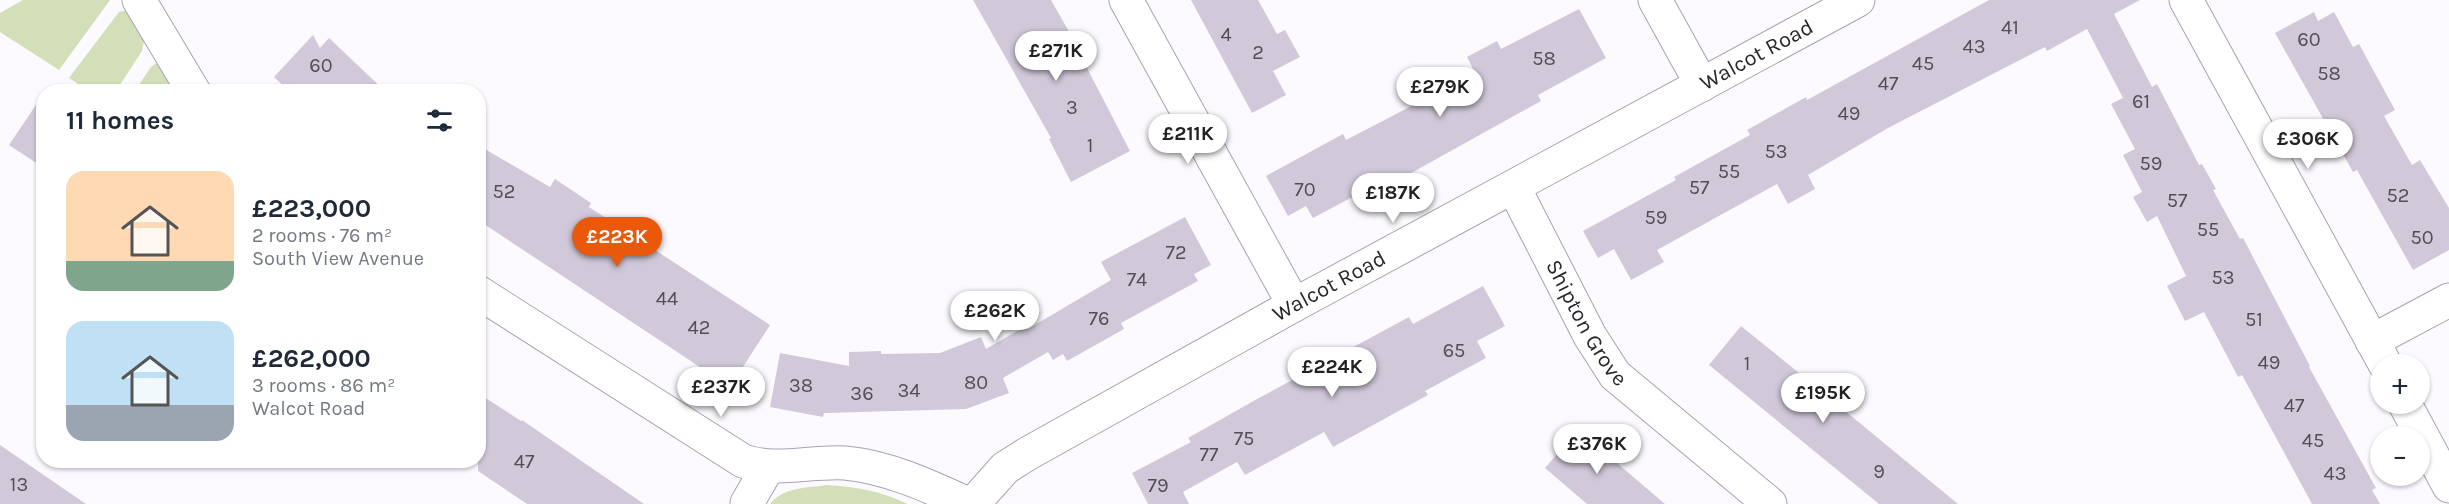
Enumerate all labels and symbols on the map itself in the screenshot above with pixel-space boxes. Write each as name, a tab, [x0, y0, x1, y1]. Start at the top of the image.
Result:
street label: Walcot Road	[1696, 14, 1818, 96]
house number: 41	[2001, 16, 2019, 39]
house number: 4	[1220, 23, 1232, 46]
house number: 60	[2297, 28, 2321, 51]
pin: £271K	[1014, 31, 1098, 82]
house number: 43	[1963, 35, 1985, 58]
house number: 2	[1252, 41, 1264, 64]
house number: 58	[1532, 47, 1556, 70]
house number: 45	[1912, 52, 1934, 75]
house number: 60	[309, 54, 333, 77]
house number: 58	[2317, 62, 2341, 85]
pin: £279K	[1398, 67, 1482, 118]
house number: 47	[1878, 72, 1899, 95]
house number: 61	[2132, 90, 2150, 113]
house number: 3	[1066, 96, 1078, 119]
house number: 49	[1838, 102, 1860, 125]
pin: £211K	[1146, 114, 1230, 165]
pin: £306K	[2266, 119, 2350, 170]
house number: 1	[1087, 134, 1093, 157]
house number: 53	[1764, 140, 1788, 163]
house number: 59	[2140, 152, 2162, 175]
house number: 55	[1718, 160, 1740, 183]
pin: £187K	[1351, 173, 1435, 224]
house number: 57	[1689, 176, 1710, 199]
house number: 70	[1294, 178, 1316, 201]
house number: 52	[493, 180, 515, 203]
house number: 52	[2387, 184, 2409, 207]
house number: 57	[2167, 189, 2188, 212]
house number: 59	[1645, 206, 1667, 229]
pin: £223K	[575, 217, 659, 268]
house number: 55	[2197, 218, 2219, 241]
house number: 50	[2410, 226, 2434, 249]
house number: 72	[1166, 241, 1186, 264]
street label: Walcot Road	[1268, 245, 1390, 327]
street label: Shipton Grove	[1540, 255, 1632, 392]
house number: 53	[2211, 266, 2235, 289]
house number: 74	[1127, 268, 1147, 291]
house number: 44	[656, 287, 678, 310]
pin: £262K	[953, 291, 1037, 342]
house number: 76	[1089, 307, 1109, 330]
house number: 51	[2245, 308, 2263, 331]
house number: 42	[688, 316, 710, 339]
house number: 65	[1443, 339, 1465, 362]
pin: £224K	[1290, 347, 1374, 398]
house number: 49	[2258, 351, 2280, 374]
house number: 1	[1744, 352, 1750, 375]
pin: £237K	[679, 367, 763, 418]
house number: 80	[964, 371, 988, 394]
pin: £195K	[1781, 373, 1865, 424]
house number: 38	[789, 374, 813, 397]
house number: 34	[898, 379, 920, 402]
house number: 36	[850, 382, 874, 405]
house number: 47	[2284, 394, 2305, 417]
pin: £376K	[1555, 424, 1639, 475]
house number: 75	[1234, 427, 1254, 450]
house number: 45	[2302, 429, 2324, 452]
house number: 77	[1200, 443, 1219, 466]
house number: 47	[514, 450, 535, 473]
house number: 9	[1873, 460, 1885, 483]
house number: 43	[2324, 462, 2346, 485]
house number: 13	[10, 473, 28, 496]
house number: 79	[1148, 474, 1169, 497]

